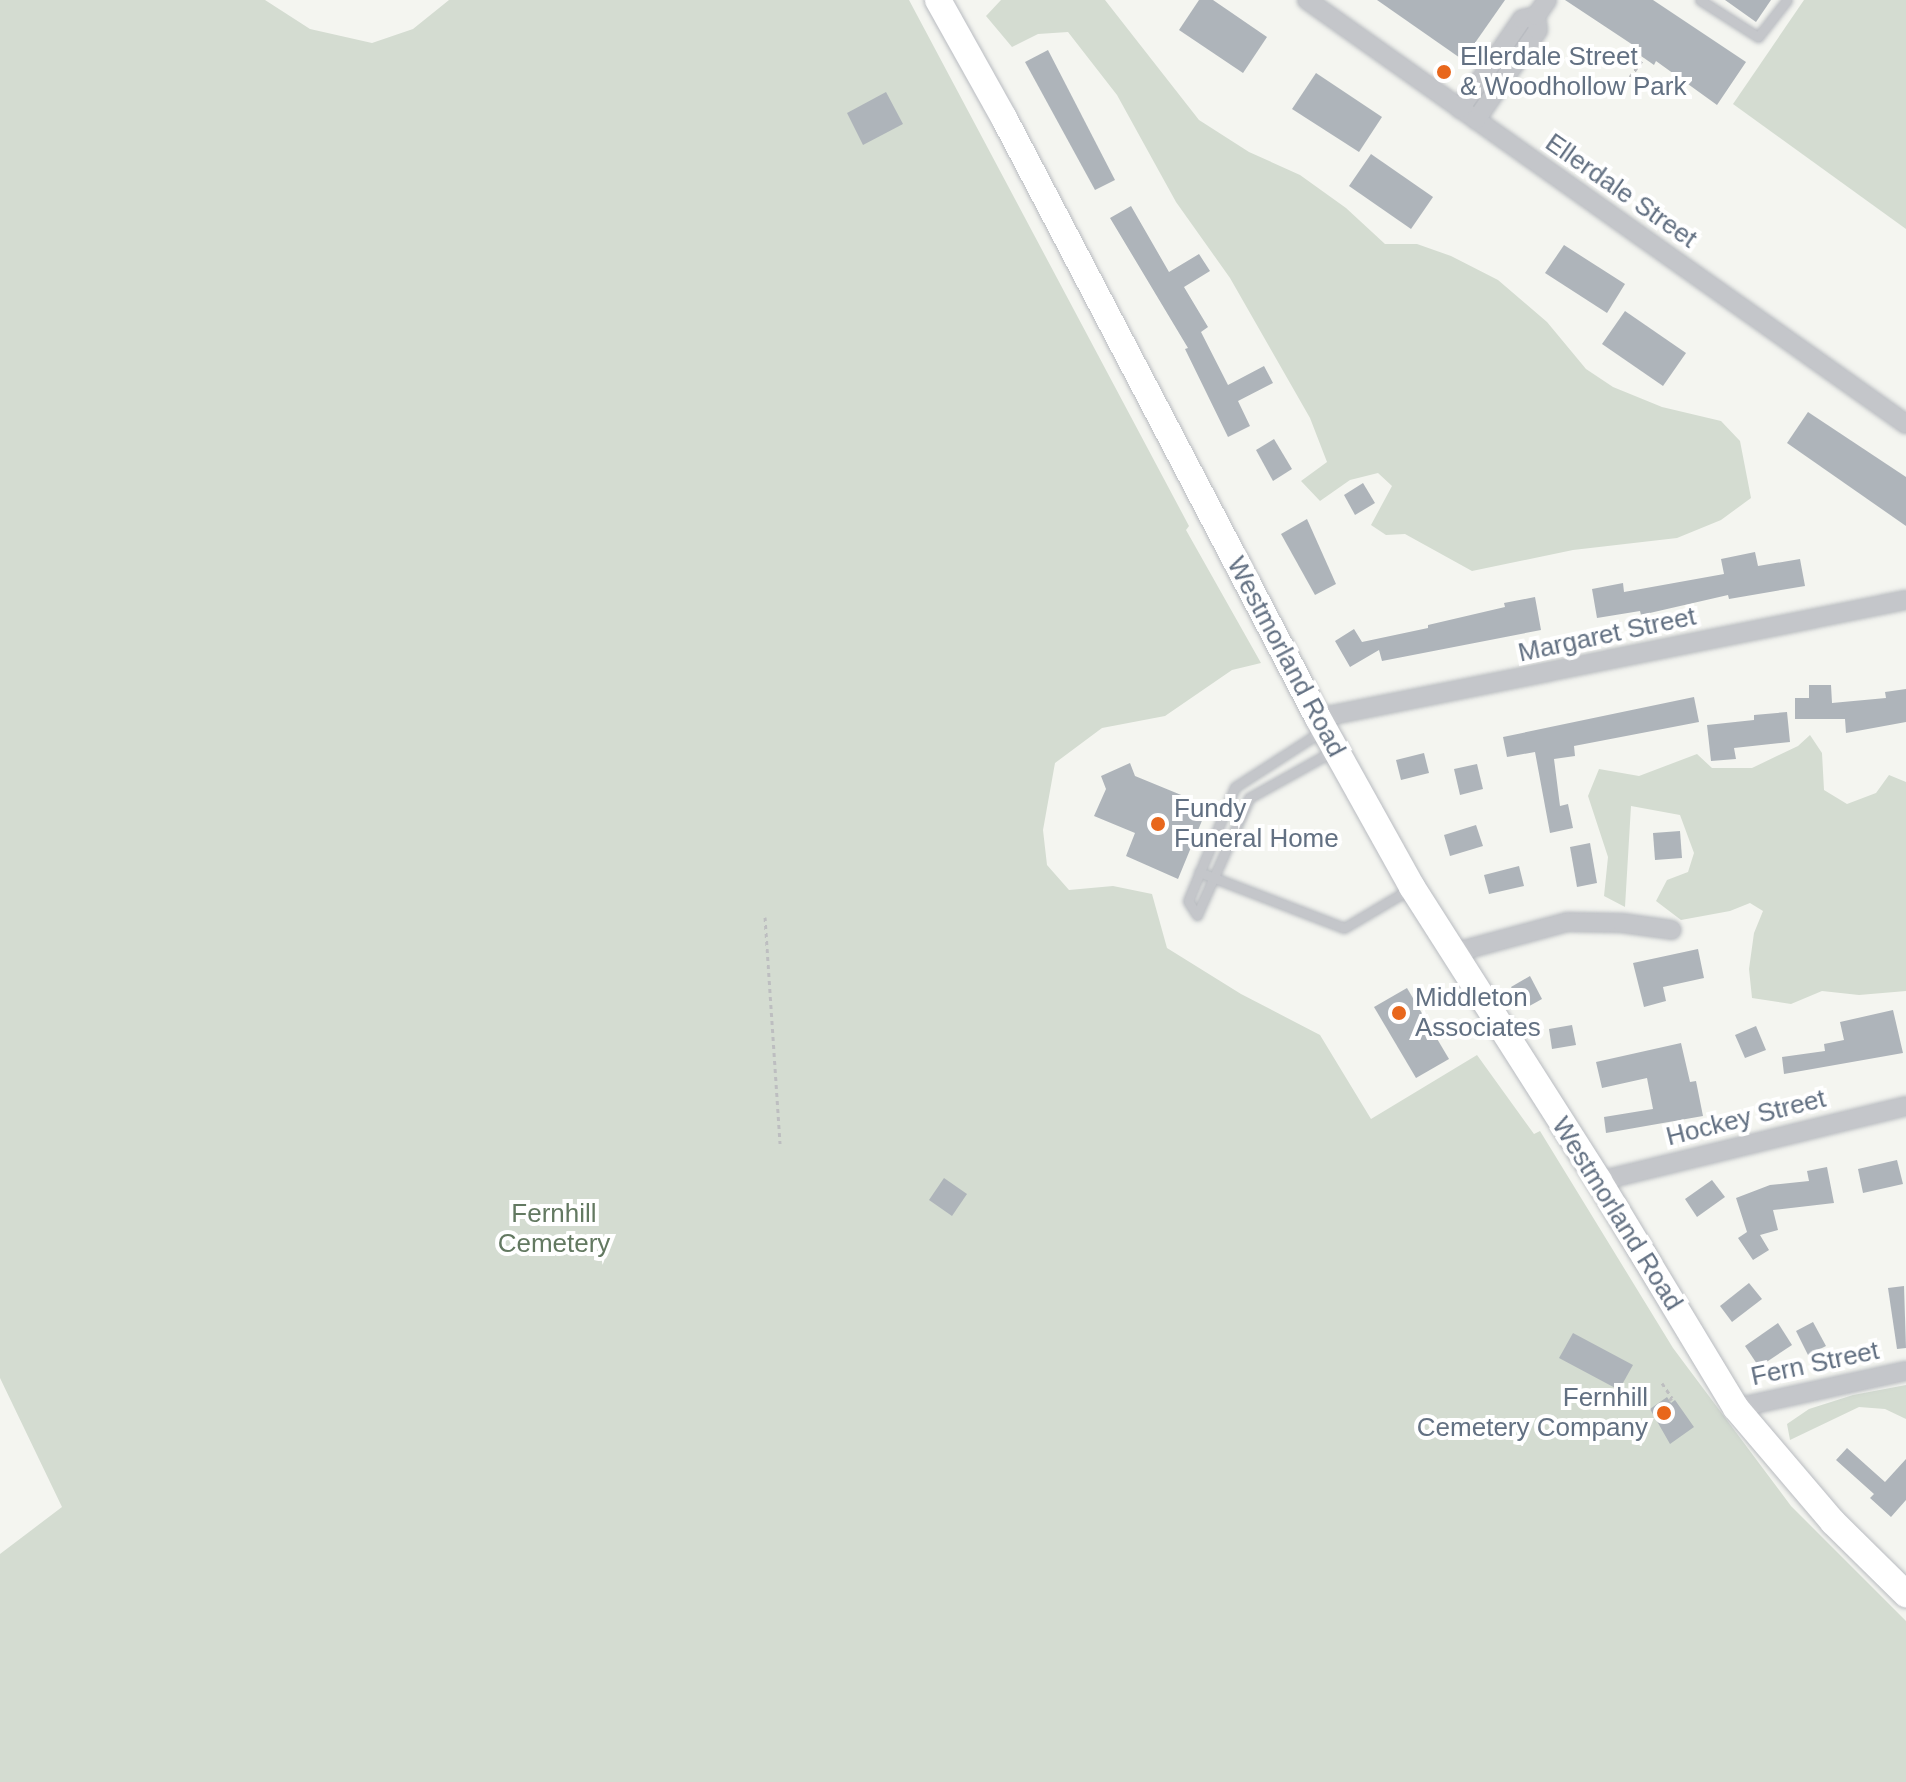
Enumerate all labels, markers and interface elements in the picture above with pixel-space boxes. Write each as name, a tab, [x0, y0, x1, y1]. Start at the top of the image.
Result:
place label: Ellerdale Street & Woodhollow Park	[1460, 41, 1686, 102]
marker: Ellerdale Street & Woodhollow Park	[1435, 63, 1453, 81]
street label: Ellerdale Street	[1539, 127, 1703, 255]
street label: Westmorland Road	[1220, 552, 1352, 762]
street label: Margaret Street	[1515, 601, 1699, 669]
place label: Fundy Funeral Home	[1174, 793, 1339, 854]
marker: Fundy Funeral Home	[1149, 815, 1167, 833]
place label: Middleton Associates	[1415, 982, 1541, 1044]
marker: Middleton Associates	[1390, 1004, 1408, 1022]
street label: Hockey Street	[1663, 1083, 1829, 1153]
street label: Westmorland Road	[1545, 1112, 1689, 1316]
park label: Fernhill Cemetery	[498, 1198, 610, 1260]
street label: Fern Street	[1748, 1335, 1882, 1393]
place label: Fernhill Cemetery Company	[1417, 1382, 1648, 1444]
marker: Fernhill Cemetery Company	[1655, 1404, 1673, 1422]

